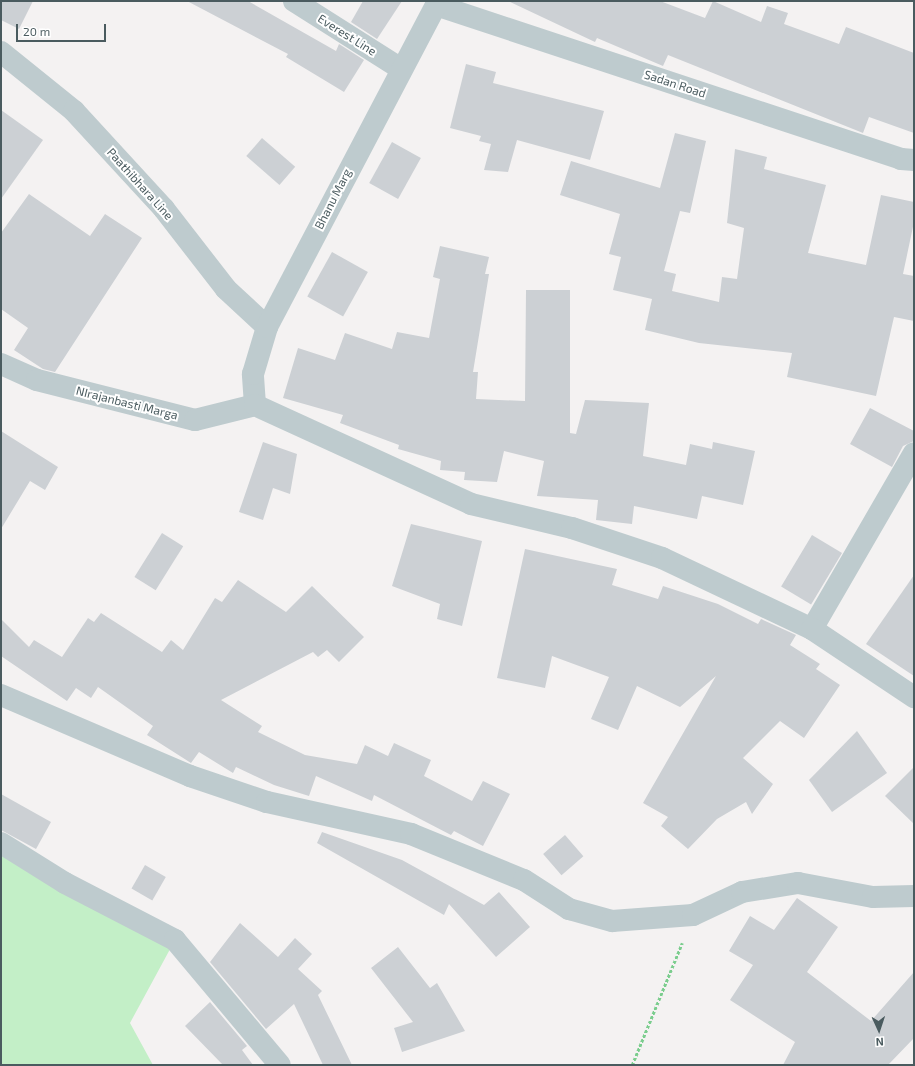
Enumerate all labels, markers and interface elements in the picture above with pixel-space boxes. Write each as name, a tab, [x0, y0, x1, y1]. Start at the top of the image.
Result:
street label: Everest Line	[315, 11, 379, 59]
scale bar	[18, 16, 108, 42]
text: 20 m	[23, 24, 50, 38]
street label: Sadan Road	[642, 67, 708, 101]
street label: Paathibhara Line	[104, 145, 176, 223]
street label: Bhanu Marg	[312, 166, 354, 232]
street label: NIrajanbasti Marga	[75, 383, 179, 423]
north arrow	[859, 1010, 899, 1050]
text: N	[875, 1036, 884, 1049]

